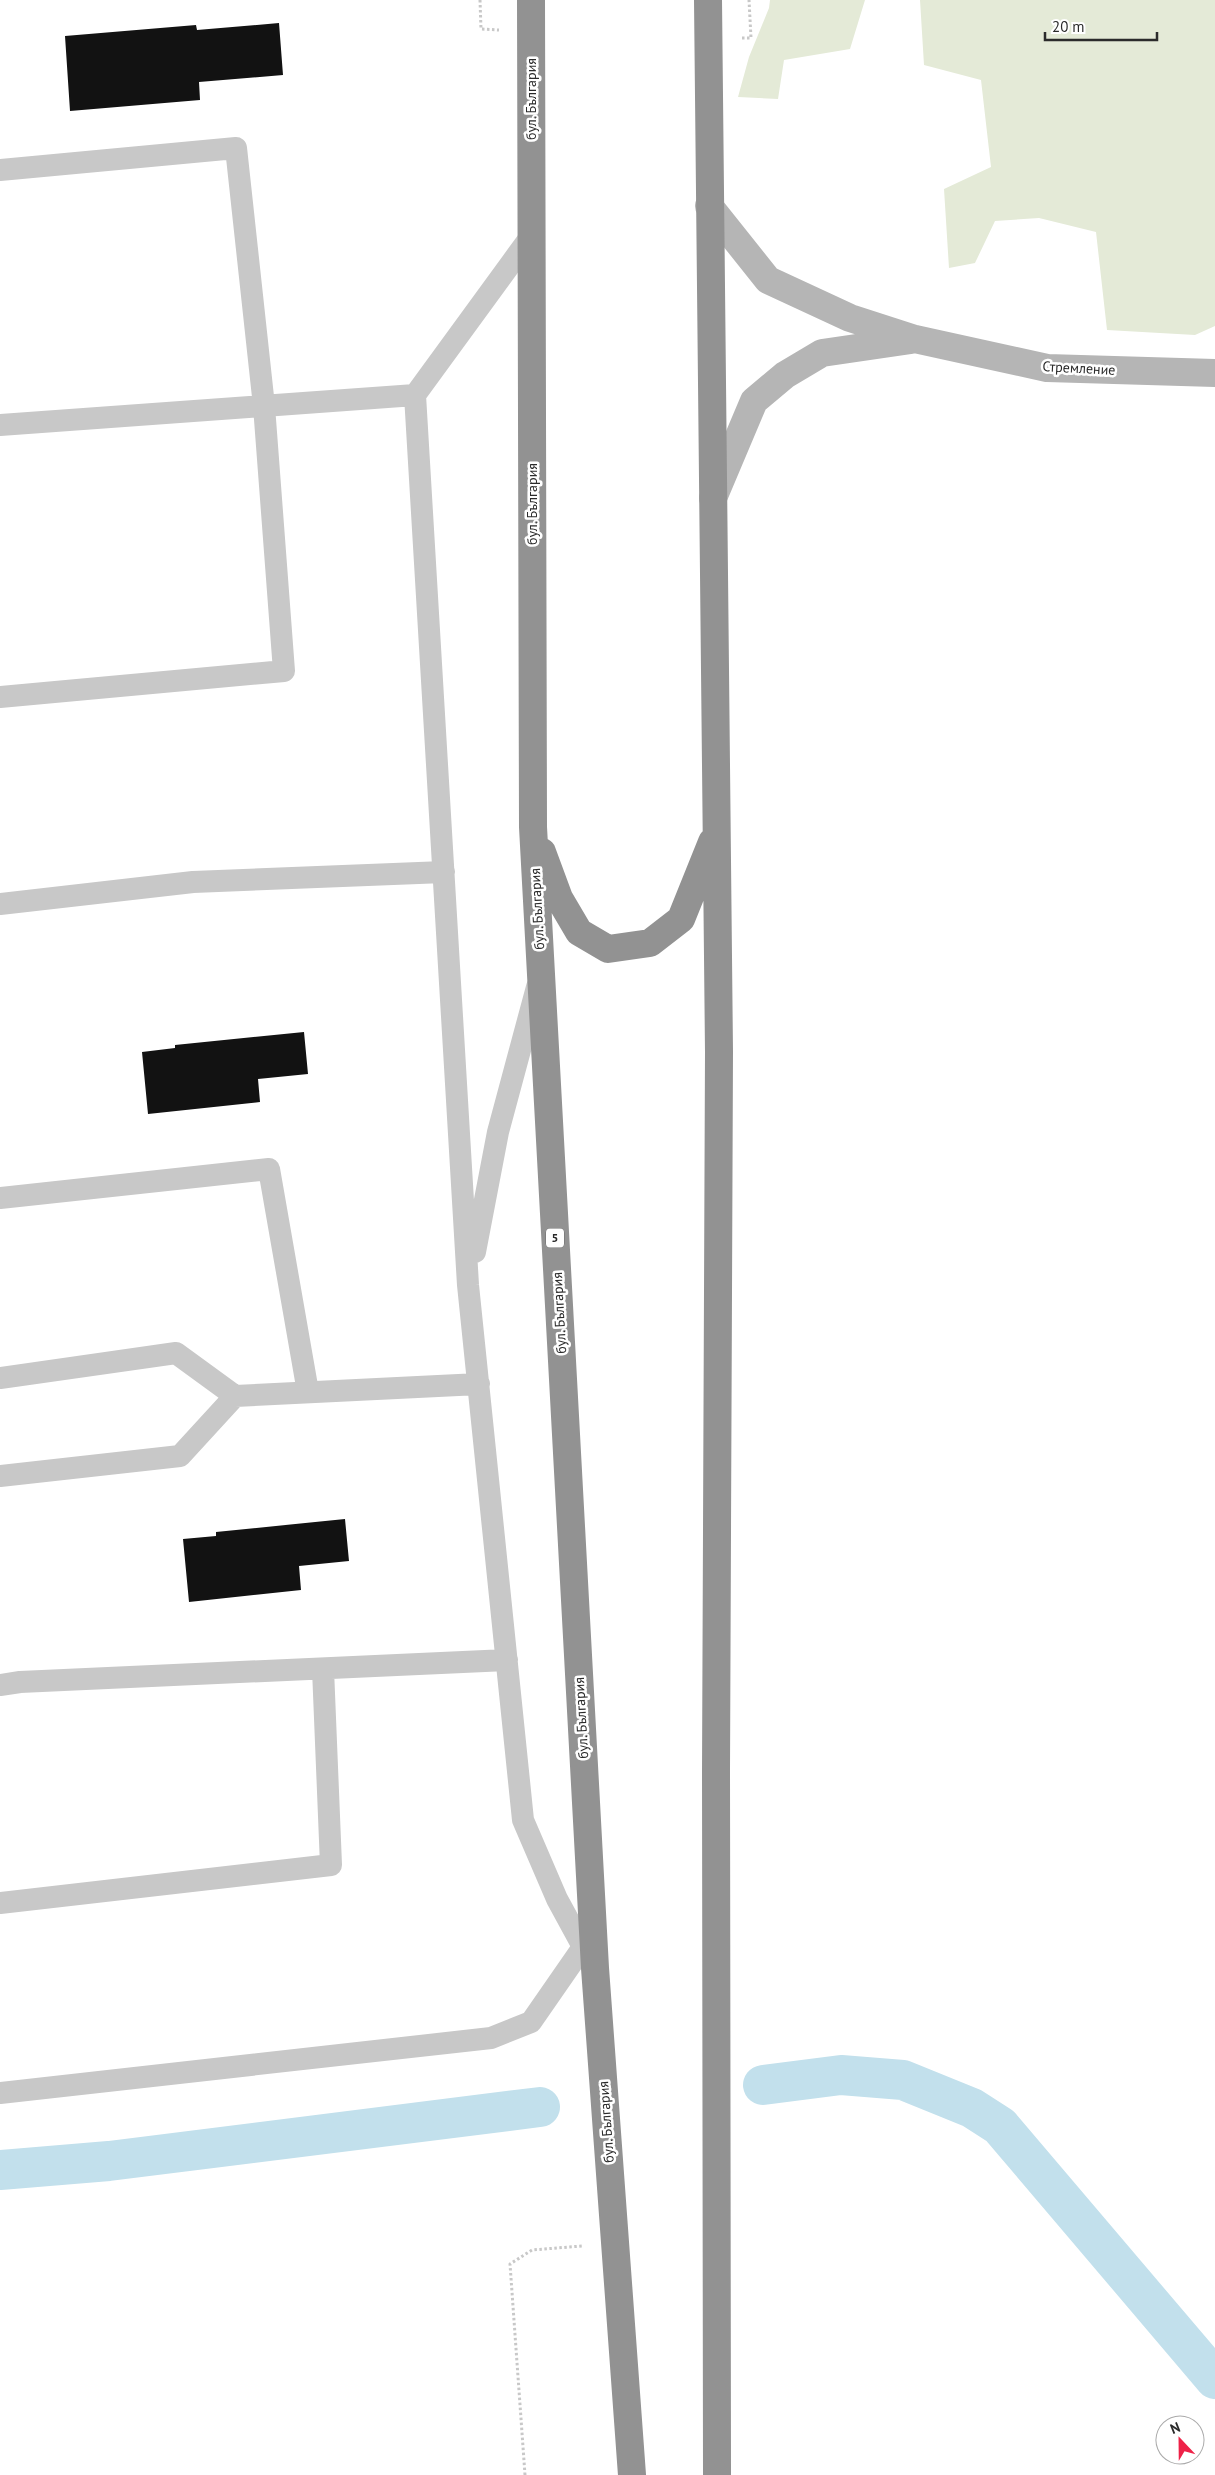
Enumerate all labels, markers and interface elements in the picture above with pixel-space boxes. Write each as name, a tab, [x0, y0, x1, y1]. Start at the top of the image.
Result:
scale bar	[1045, 10, 1158, 42]
text: 20 m	[1052, 17, 1085, 36]
street label: бул. България	[522, 58, 540, 140]
street label: Стремление	[1042, 357, 1116, 379]
street label: бул. България	[523, 463, 541, 545]
street label: бул. България	[526, 868, 548, 950]
road number: 5	[546, 1228, 564, 1248]
street label: бул. България	[548, 1272, 570, 1354]
street label: бул. България	[570, 1677, 592, 1759]
street label: бул. България	[594, 2081, 618, 2163]
north arrow	[1155, 2415, 1205, 2465]
text: N	[1167, 2418, 1183, 2438]

